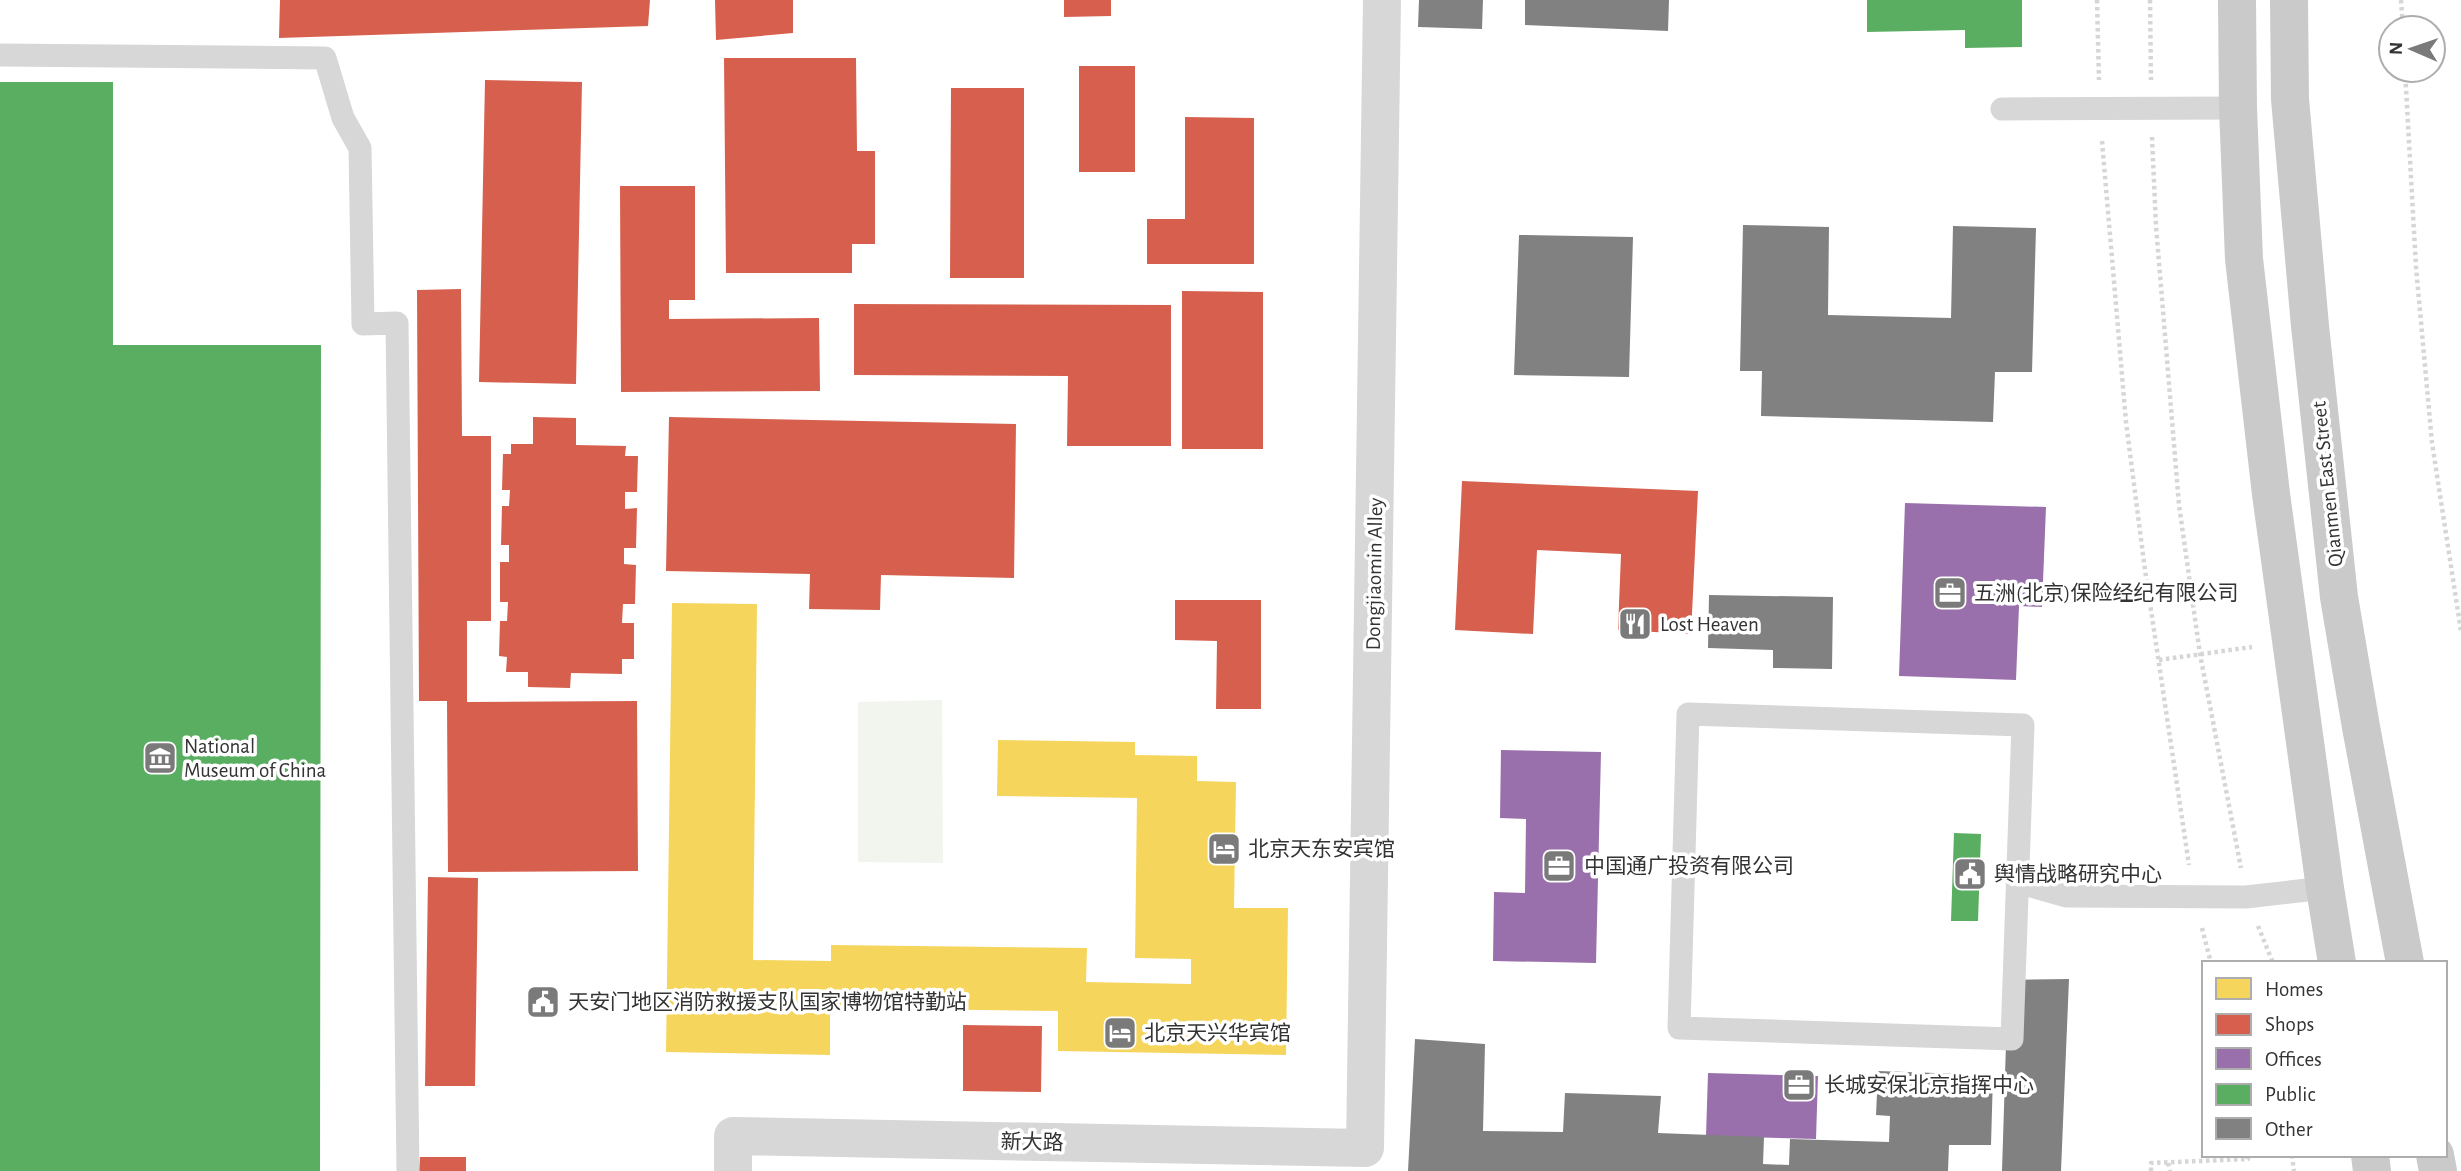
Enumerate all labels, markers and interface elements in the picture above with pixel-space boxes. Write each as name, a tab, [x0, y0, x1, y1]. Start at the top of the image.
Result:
north arrow	[2377, 14, 2447, 84]
text: N	[2387, 42, 2406, 55]
street label: Qianmen East Street	[2308, 400, 2347, 568]
street label: Dongjiaomin Alley	[1363, 497, 1386, 651]
office icon: 五洲(北京)保险经纪有限公司	[1931, 574, 1969, 612]
place label: 五洲(北京)保险经纪有限公司	[1974, 582, 2238, 604]
restaurant icon: Lost Heaven	[1616, 605, 1654, 643]
place label: Lost Heaven	[1660, 614, 1759, 635]
place label: National Museum of China	[184, 736, 327, 781]
museum icon: National Museum of China	[141, 739, 179, 777]
hotel icon: 北京天东安宾馆	[1205, 830, 1243, 868]
place label: 北京天东安宾馆	[1248, 838, 1395, 860]
office icon: 中国通广投资有限公司	[1540, 847, 1578, 885]
place label: 中国通广投资有限公司	[1584, 855, 1794, 877]
public building icon: 舆情战略研究中心	[1951, 855, 1989, 893]
place label: 舆情战略研究中心	[1994, 863, 2162, 885]
legend	[2202, 961, 2447, 1157]
text: Homes	[2265, 979, 2323, 1000]
public building icon: 天安门地区消防救援支队国家博物馆特勤站	[524, 983, 562, 1021]
place label: 天安门地区消防救援支队国家博物馆特勤站	[568, 991, 967, 1013]
hotel icon: 北京天兴华宾馆	[1101, 1014, 1139, 1052]
text: Shops	[2265, 1014, 2314, 1035]
place label: 北京天兴华宾馆	[1144, 1022, 1291, 1044]
text: Offices	[2265, 1049, 2322, 1070]
office icon: 长城安保北京指挥中心	[1780, 1066, 1818, 1104]
place label: 长城安保北京指挥中心	[1824, 1074, 2034, 1096]
text: Public	[2265, 1084, 2315, 1105]
text: Other	[2265, 1119, 2313, 1140]
street label: 新大路	[1000, 1130, 1064, 1154]

